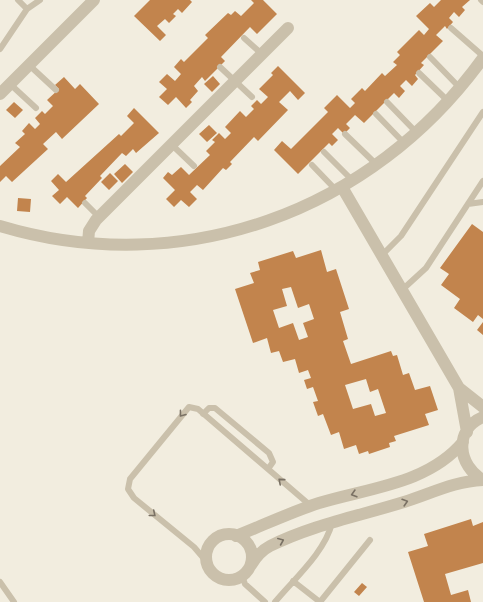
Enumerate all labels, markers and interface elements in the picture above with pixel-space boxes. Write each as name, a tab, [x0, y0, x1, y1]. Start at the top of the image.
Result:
one-way arrow	[179, 409, 186, 416]
one-way arrow	[279, 478, 286, 485]
one-way arrow	[351, 489, 358, 498]
one-way arrow	[401, 498, 408, 507]
one-way arrow	[149, 510, 156, 517]
one-way arrow	[277, 538, 284, 546]

